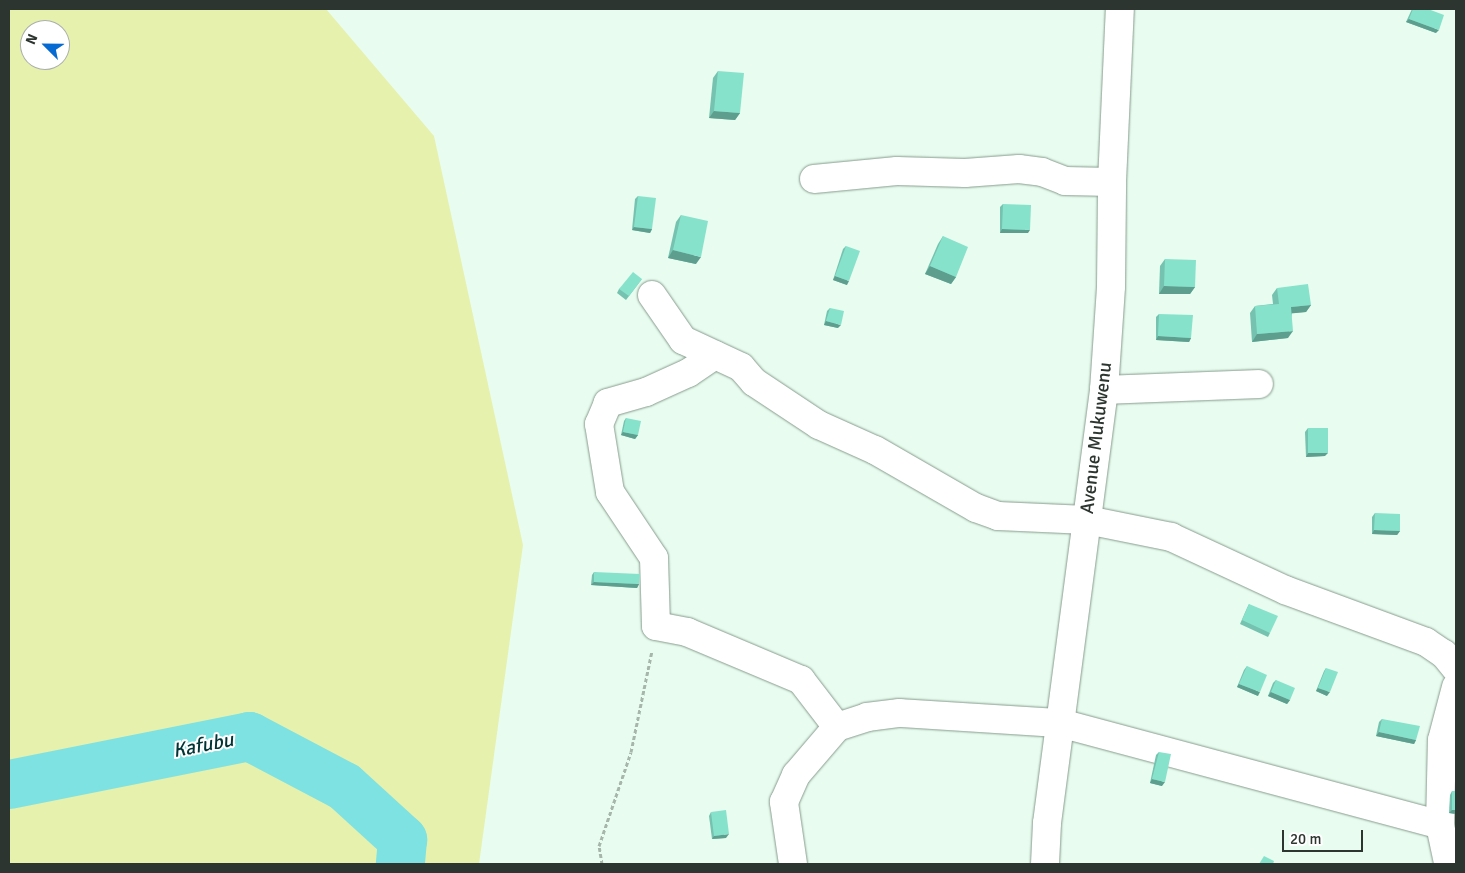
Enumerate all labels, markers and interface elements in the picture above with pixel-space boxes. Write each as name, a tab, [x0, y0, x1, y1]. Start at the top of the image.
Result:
north arrow	[20, 20, 70, 70]
text: N	[22, 32, 41, 47]
street label: Avenue Mukuwenu	[1076, 361, 1118, 515]
water label: Kafubu	[171, 727, 235, 763]
scale bar	[1285, 820, 1366, 852]
text: 20 m	[1290, 830, 1321, 848]

